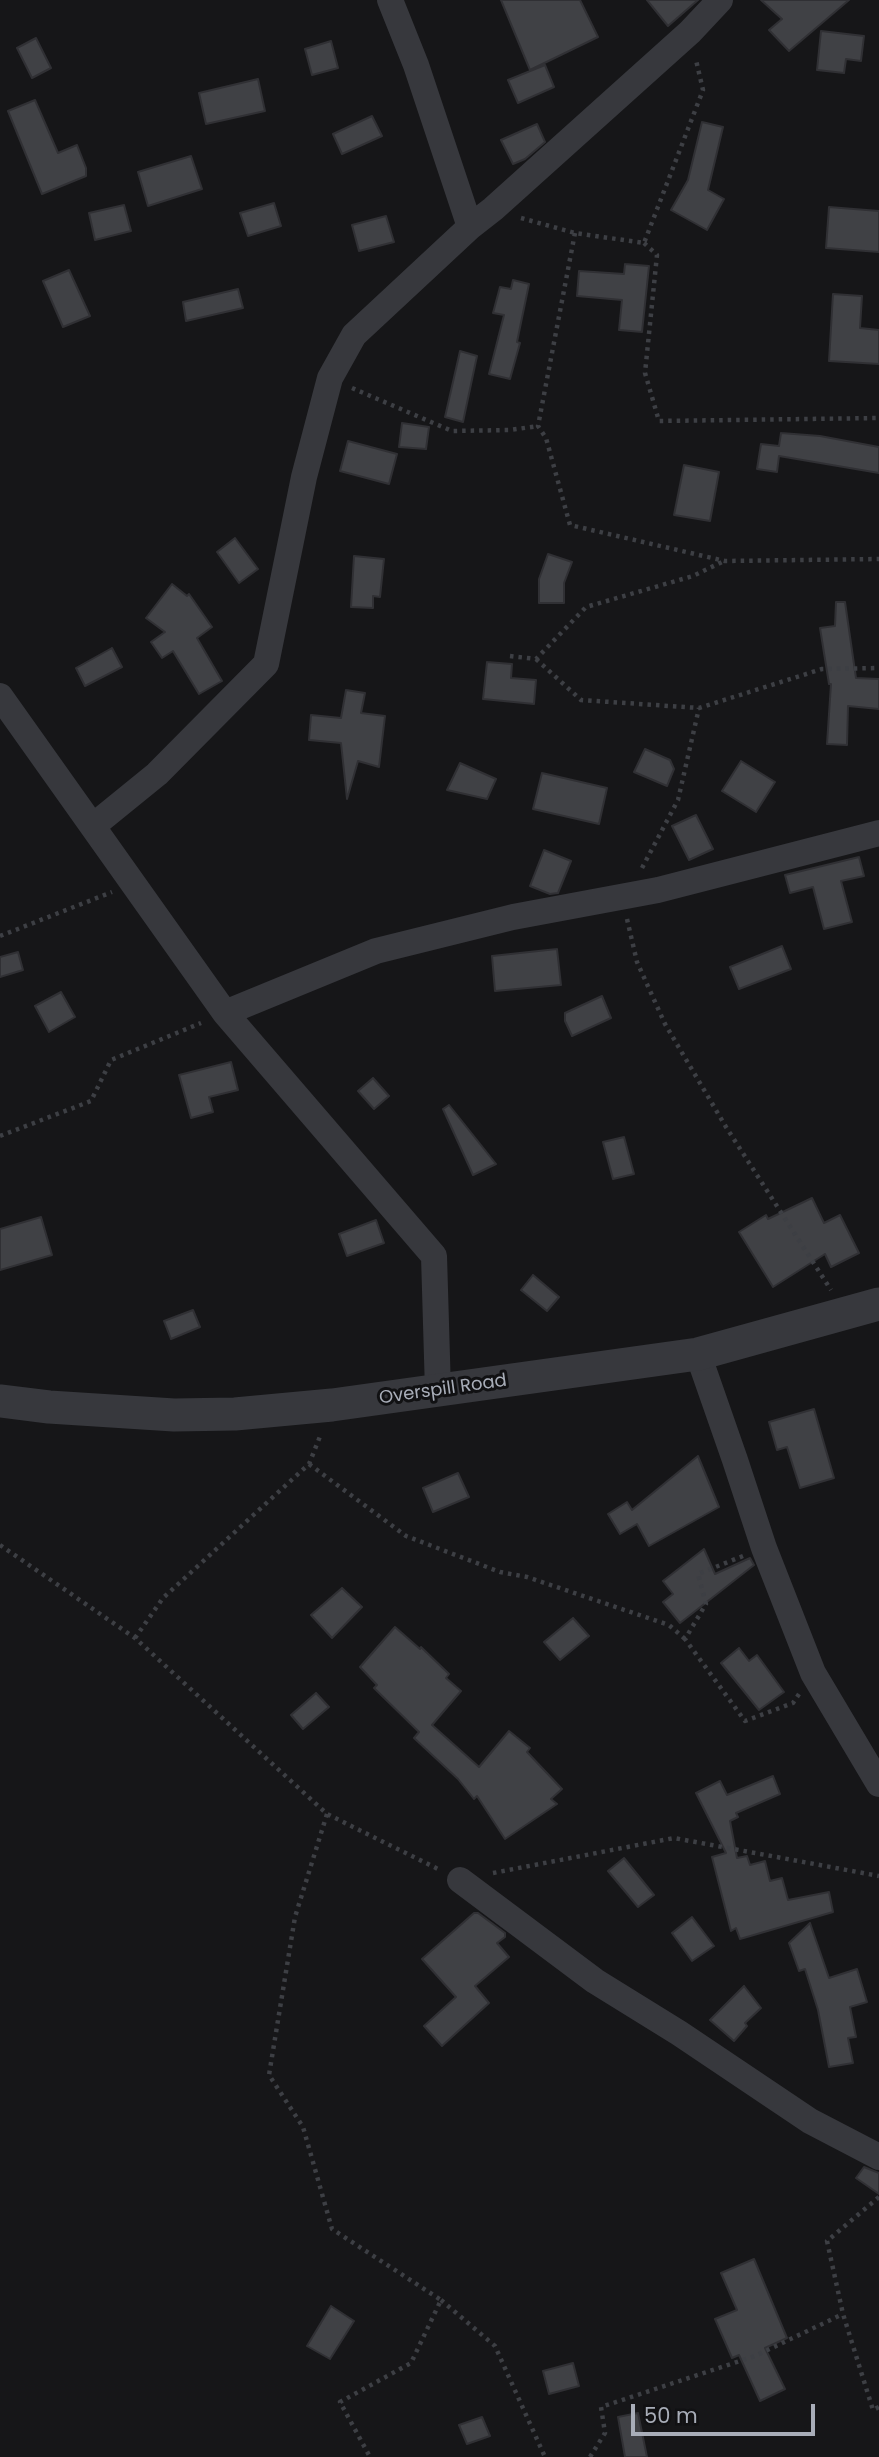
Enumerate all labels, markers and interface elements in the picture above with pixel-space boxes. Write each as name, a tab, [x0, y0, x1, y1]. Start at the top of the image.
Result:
street label: Overspill Road	[378, 1370, 508, 1410]
scale bar	[634, 2390, 818, 2434]
text: 50 m	[644, 2401, 698, 2430]

